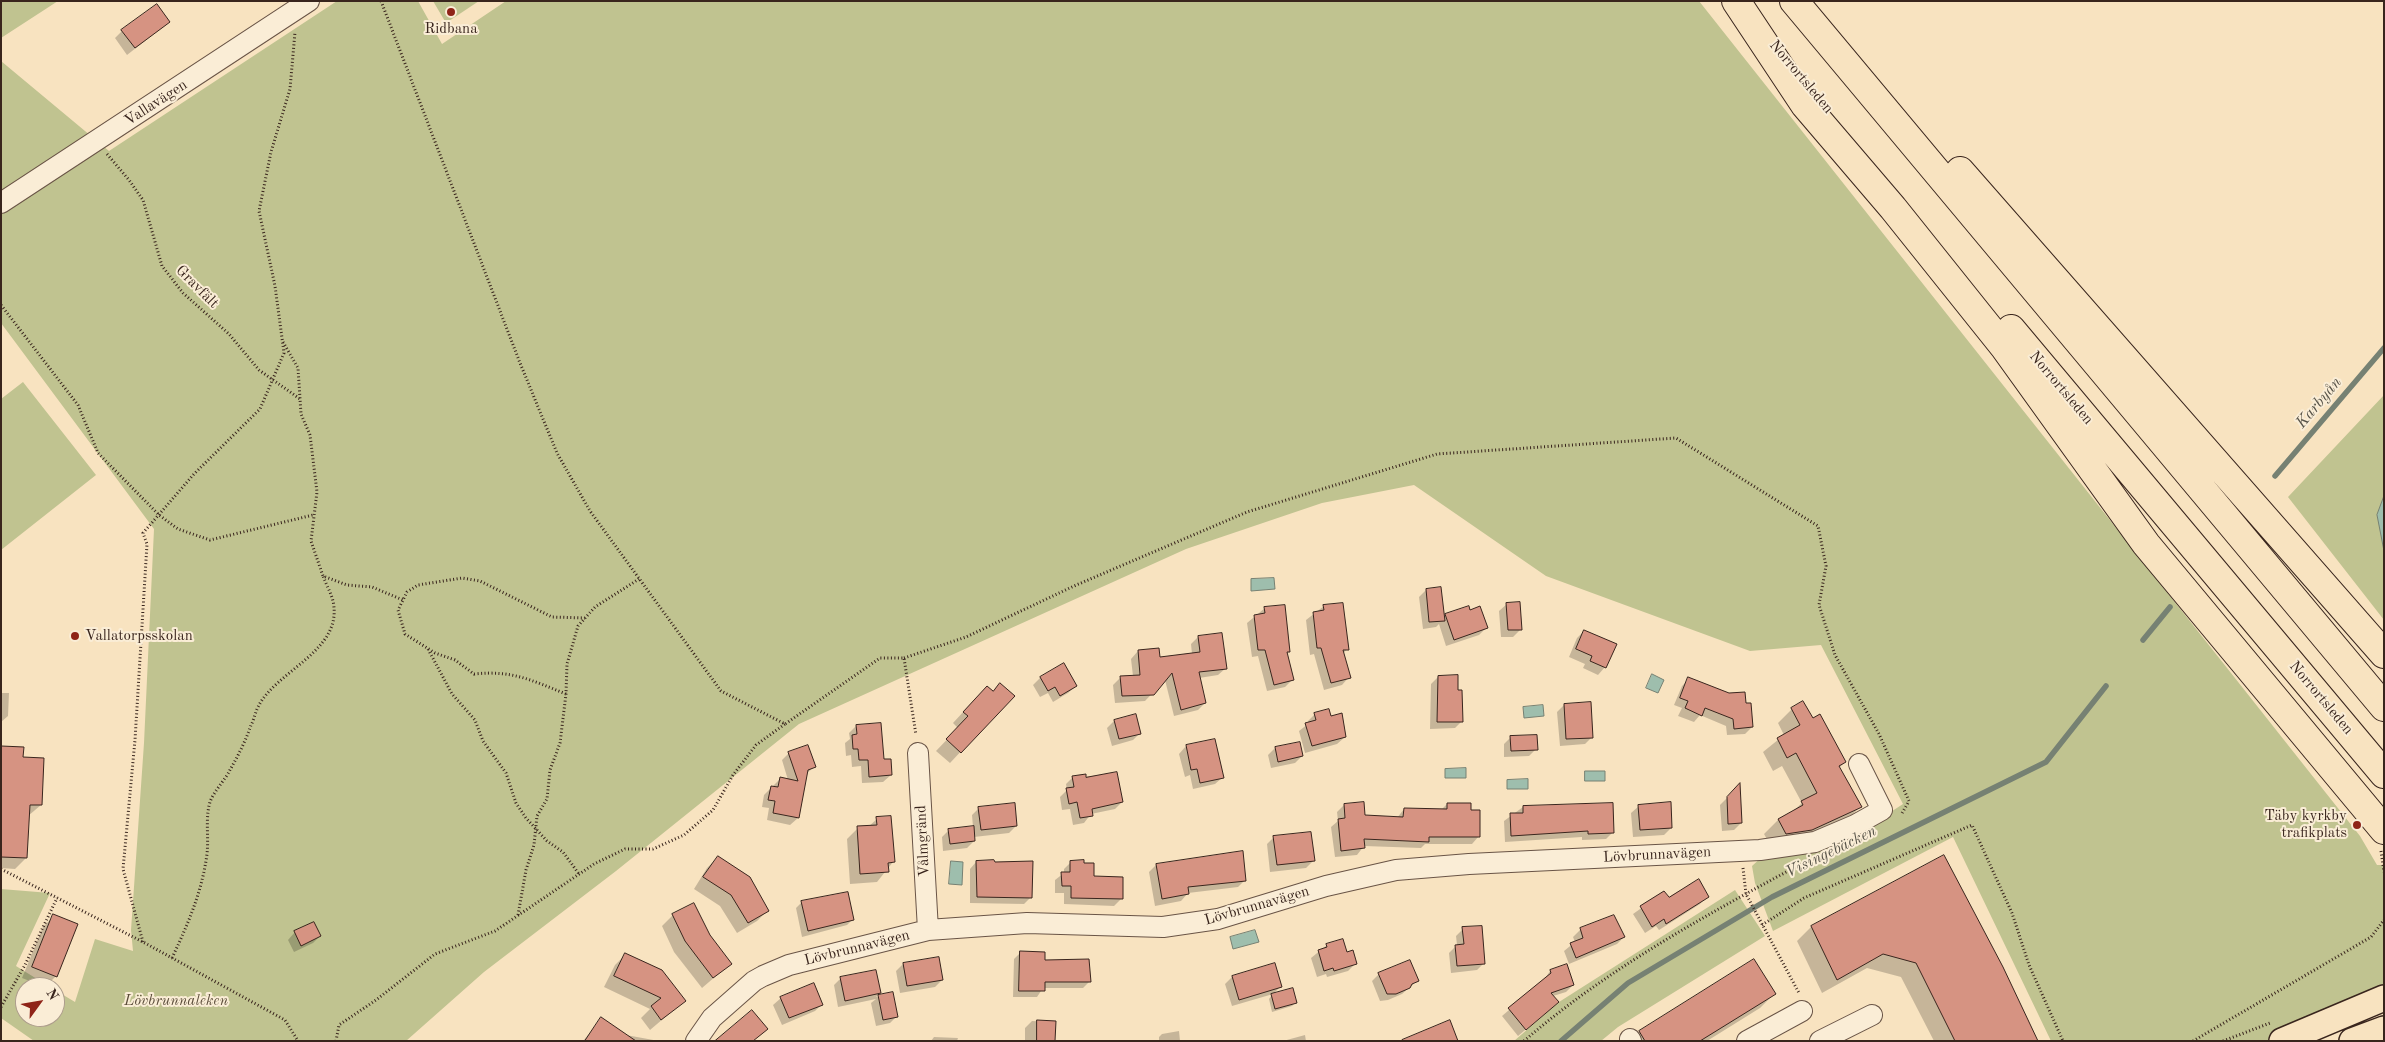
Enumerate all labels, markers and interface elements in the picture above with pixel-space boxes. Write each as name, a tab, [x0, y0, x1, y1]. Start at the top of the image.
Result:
marker: Ridbana	[445, 6, 457, 18]
place label: Ridbana	[424, 20, 478, 38]
street label: Norrortsleden	[1765, 37, 1837, 117]
street label: Vallavägen	[121, 76, 191, 130]
street label: Gravfält	[172, 262, 222, 312]
street label: Norrortsleden	[2025, 348, 2097, 428]
water label: Karbyån	[2292, 373, 2346, 433]
place label: Vallatorpsskolan	[85, 627, 193, 645]
marker: Vallatorpsskolan	[69, 630, 81, 642]
street label: Norrortsleden	[2285, 658, 2357, 738]
street label: Vålmgränd	[912, 805, 934, 877]
place label: Täby kyrkby trafikplats	[2264, 807, 2347, 842]
marker: Täby kyrkby trafikplats	[2351, 819, 2363, 831]
water label: Visingebäcken	[1782, 822, 1880, 882]
street label: Lövbrunnavägen	[1602, 843, 1712, 867]
street label: Lövbrunnavägen	[1202, 882, 1312, 930]
street label: Lövbrunnavägen	[802, 926, 912, 970]
north arrow	[15, 977, 65, 1027]
text: N	[43, 986, 61, 1003]
park label: Lövbrunnaleken	[124, 992, 228, 1010]

